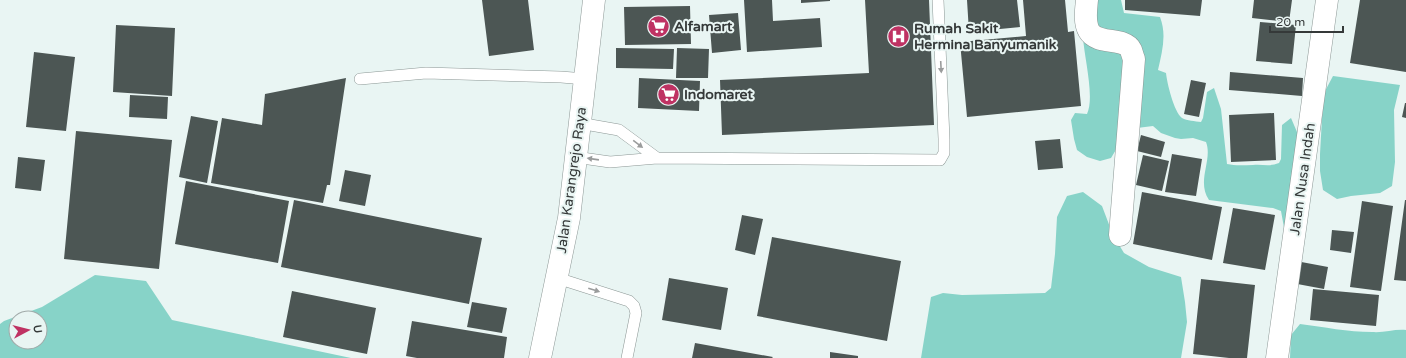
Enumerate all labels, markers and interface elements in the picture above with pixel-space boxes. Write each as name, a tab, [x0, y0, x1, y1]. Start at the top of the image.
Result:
scale bar	[1270, 8, 1343, 34]
supermarket icon: Alfamart	[645, 13, 671, 39]
text: 20 m	[1276, 15, 1305, 29]
place label: Alfamart	[674, 18, 733, 35]
place label: Rumah Sakit Hermina Banyumanik	[914, 20, 1057, 53]
hospital icon: Rumah Sakit Hermina Banyumanik	[886, 23, 912, 49]
one-way arrow	[938, 61, 945, 73]
supermarket icon: Indomaret	[656, 81, 682, 107]
place label: Indomaret	[684, 86, 754, 103]
street label: Jalan Karangrejo Raya	[553, 106, 590, 254]
street label: Jalan Nusa Indah	[1286, 122, 1319, 236]
one-way arrow	[632, 140, 643, 148]
one-way arrow	[587, 156, 599, 162]
one-way arrow	[588, 287, 600, 293]
north arrow	[8, 310, 48, 350]
text: U	[30, 324, 44, 334]

